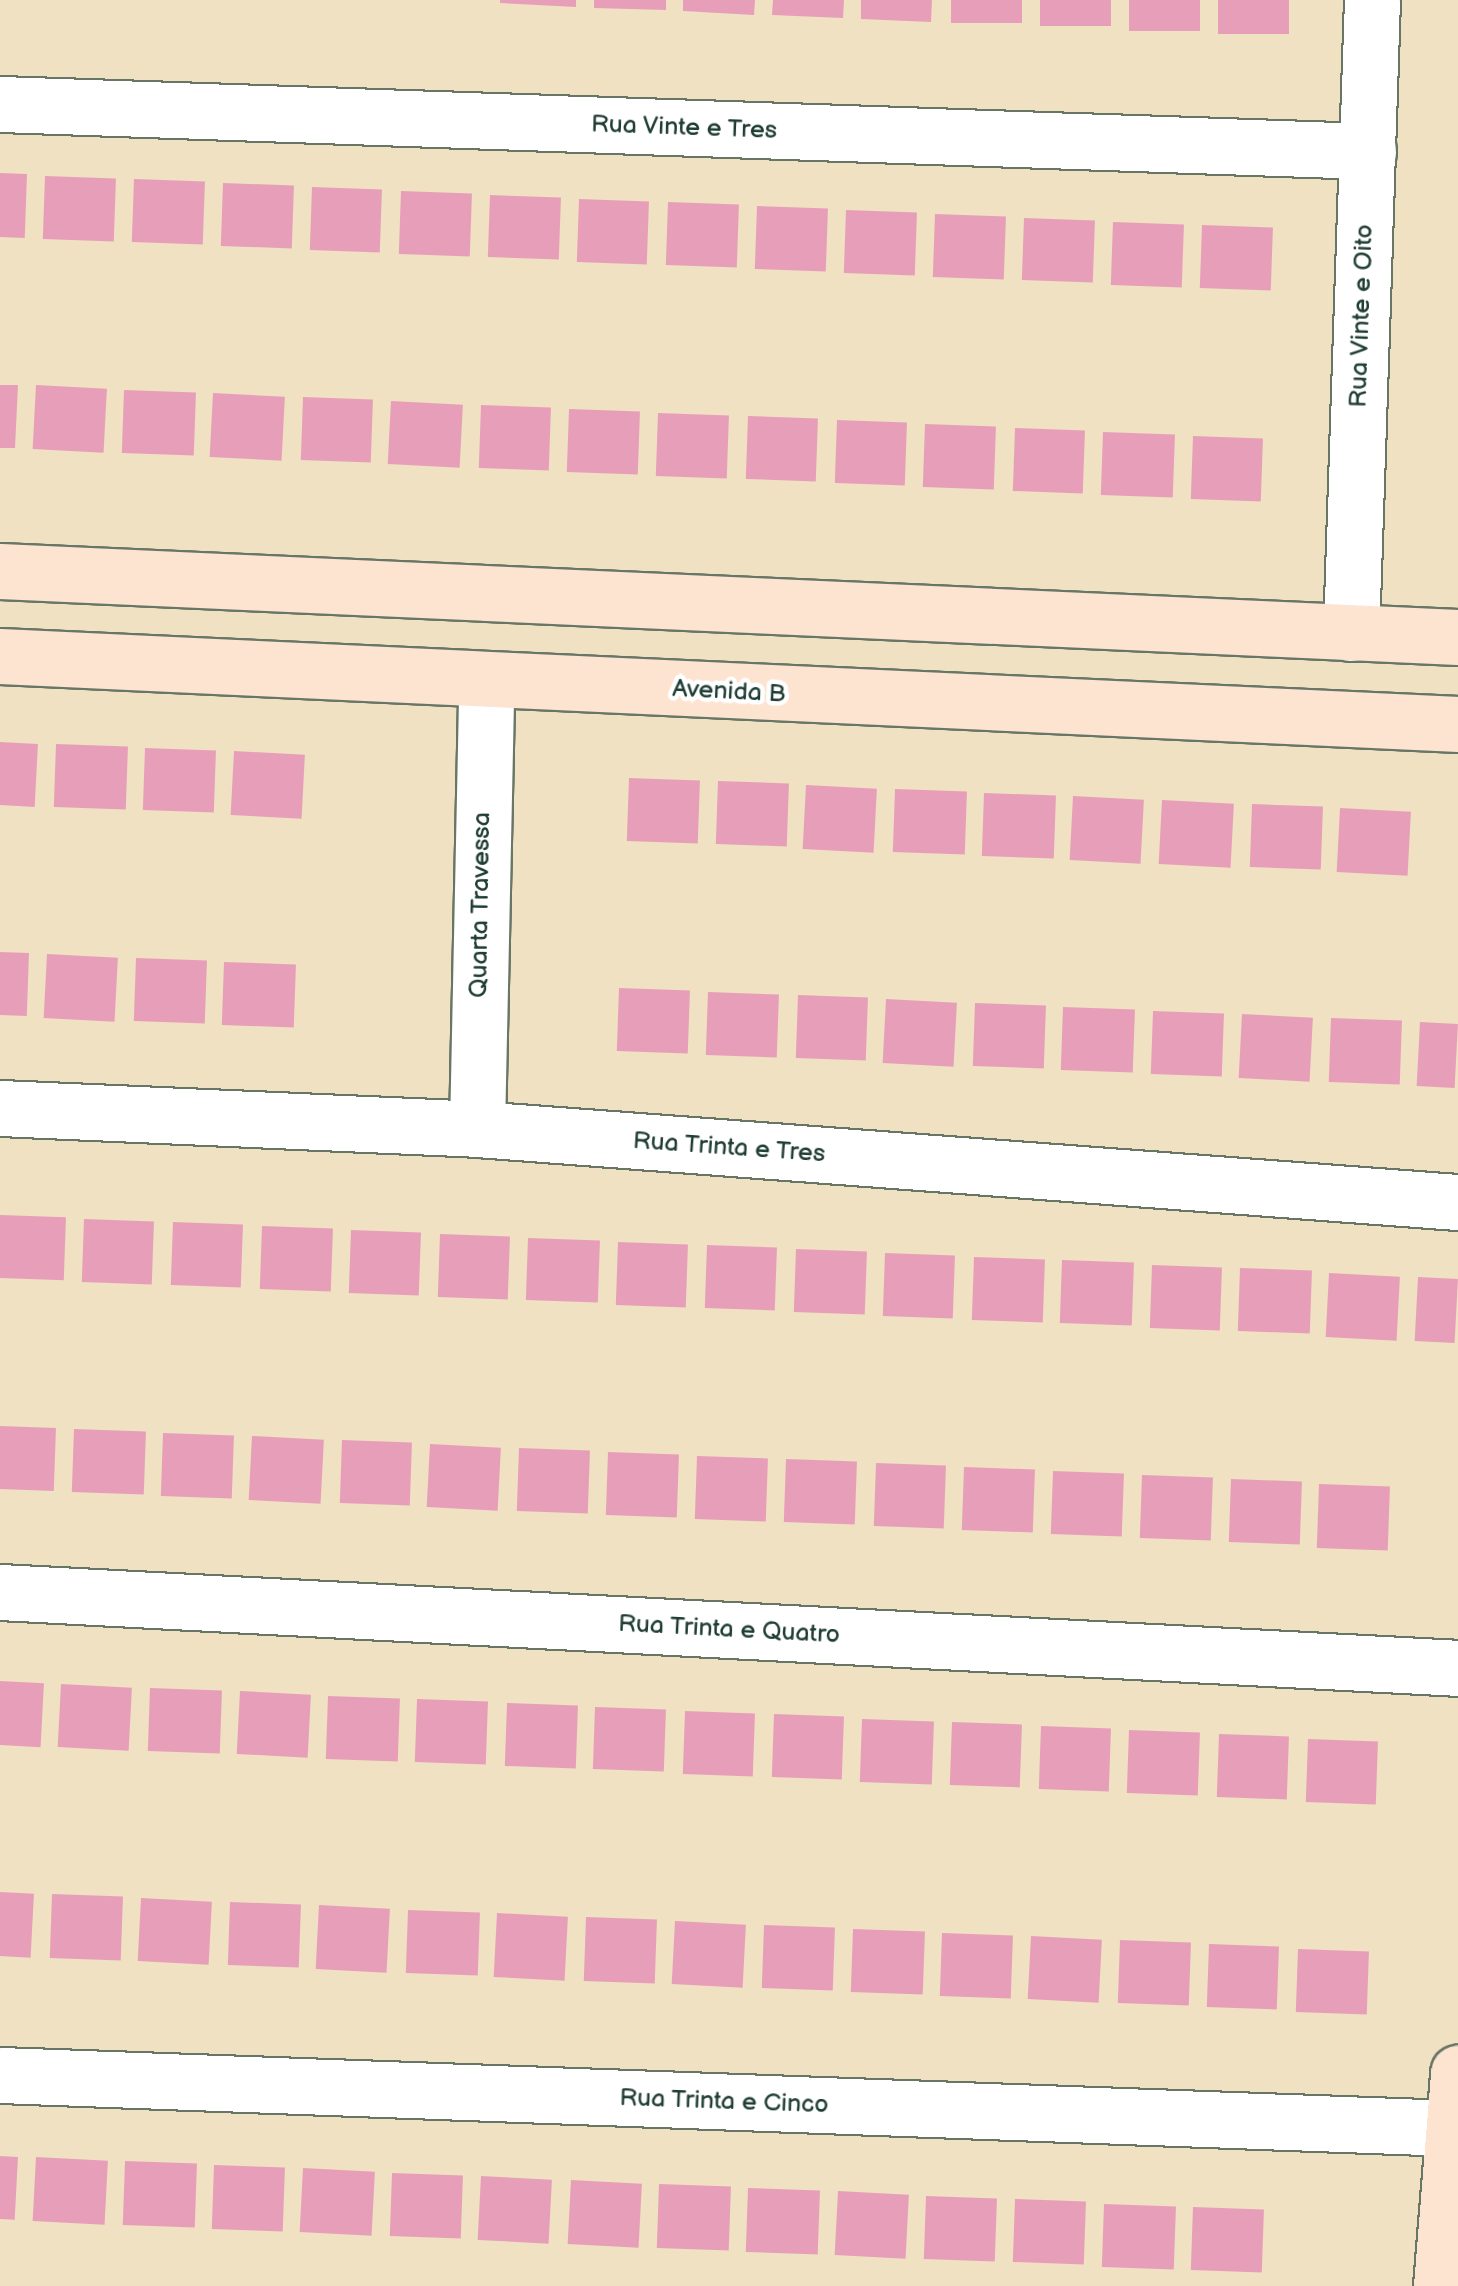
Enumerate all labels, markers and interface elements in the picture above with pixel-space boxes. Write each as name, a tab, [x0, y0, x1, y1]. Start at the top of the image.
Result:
street label: Rua Vinte e Tres	[590, 110, 778, 146]
street label: Rua Vinte e Oito	[1344, 223, 1380, 409]
street label: Avenida B	[672, 674, 786, 710]
street label: Quarta Travessa	[464, 811, 498, 999]
street label: Rua Trinta e Tres	[631, 1126, 827, 1170]
street label: Rua Trinta e Quatro	[617, 1609, 841, 1651]
street label: Rua Trinta e Cinco	[619, 2083, 829, 2121]

